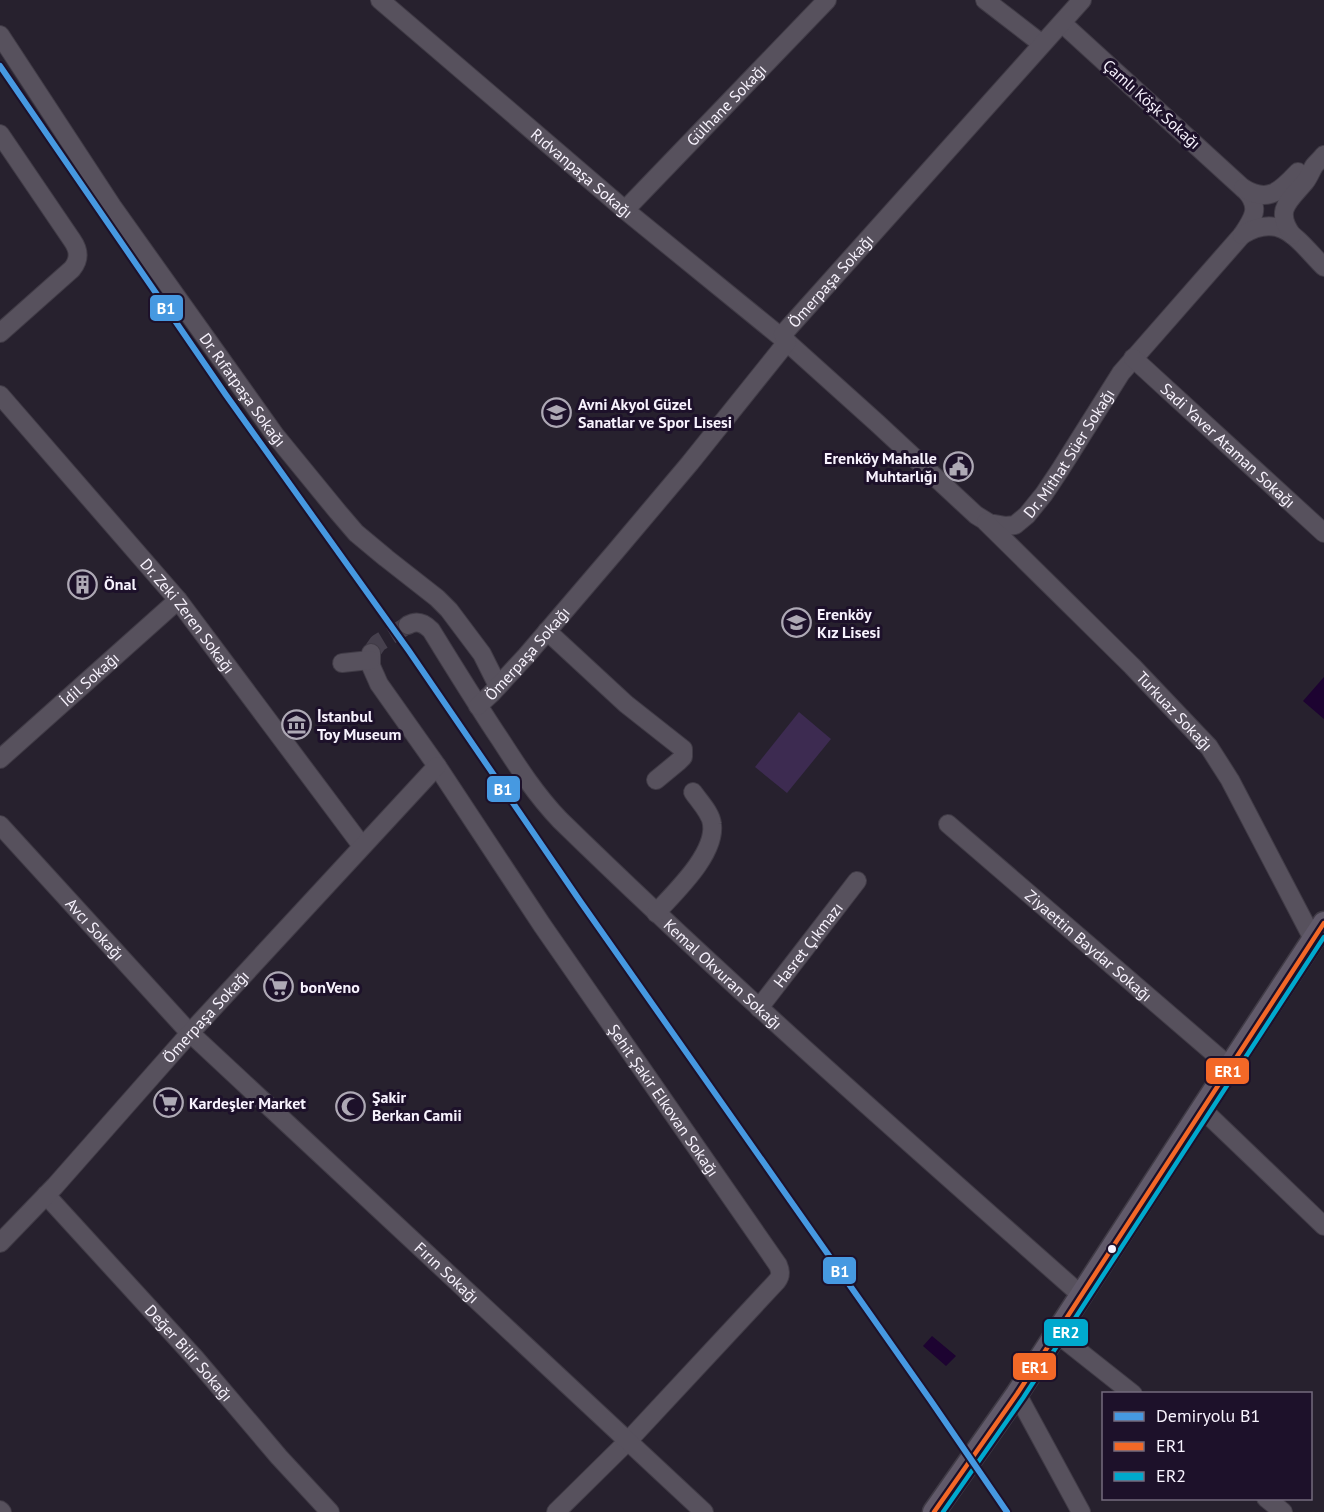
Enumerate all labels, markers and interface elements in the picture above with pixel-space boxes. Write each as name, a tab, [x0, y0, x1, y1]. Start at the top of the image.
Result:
street label: Çamlı Köşk Sokağı	[1099, 55, 1205, 153]
street label: Gülhane Sokağı	[682, 59, 770, 150]
street label: Rıdvanpaşa Sokağı	[527, 124, 637, 222]
street label: Ömerpaşa Sokağı	[784, 230, 878, 332]
line badge: B1	[149, 294, 184, 322]
text: B1	[157, 298, 175, 318]
street label: Dr. Rıfatpaşa Sokağı	[196, 329, 290, 451]
street label: Sadi Yaver Ataman Sokağı	[1157, 378, 1300, 512]
street label: Dr. Mithat Süer Sokağı	[1019, 385, 1119, 522]
place label: Avni Akyol Güzel Sanatlar ve Spor Lisesi	[578, 394, 732, 432]
school or university icon: Avni Akyol Güzel Sanatlar ve Spor Lisesi	[541, 397, 573, 429]
place label: Erenköy Mahalle Muhtarlığı	[824, 448, 937, 486]
public building icon: Erenköy Mahalle Muhtarlığı	[942, 451, 974, 483]
street label: Dr. Zeki Zeren Sokağı	[136, 554, 239, 677]
building icon: Önal	[67, 568, 99, 600]
place label: Önal	[104, 574, 136, 594]
street label: Ömerpaşa Sokağı	[480, 602, 574, 704]
place label: Erenköy Kız Lisesi	[817, 604, 881, 642]
school or university icon: Erenköy Kız Lisesi	[780, 607, 812, 639]
street label: İdil Sokağı	[56, 648, 123, 711]
street label: Turkuaz Sokağı	[1132, 667, 1217, 755]
place label: İstanbul Toy Museum	[317, 706, 401, 744]
museum icon: İstanbul Toy Museum	[280, 709, 312, 741]
line badge: B1	[486, 775, 521, 803]
text: B1	[494, 779, 512, 799]
street label: Ziyaettin Baydar Sokağı	[1021, 885, 1157, 1006]
street label: Avcı Sokağı	[61, 894, 129, 965]
street label: Hasret Çıkmazı	[769, 898, 847, 991]
street label: Kemal Okvuran Sokağı	[660, 915, 786, 1034]
street label: Ömerpaşa Sokağı	[158, 966, 253, 1067]
supermarket icon: bonVeno	[263, 971, 295, 1003]
place label: bonVeno	[300, 977, 360, 997]
street label: Şehit Şakir Elkovan Sokağı	[604, 1020, 723, 1180]
line badge: ER1	[1205, 1057, 1250, 1085]
text: ER1	[1214, 1061, 1242, 1081]
supermarket icon: Kardeşler Market	[152, 1087, 184, 1119]
place label: Şakir Berkan Camii	[372, 1087, 462, 1125]
mosque icon: Şakir Berkan Camii	[335, 1090, 367, 1122]
place label: Kardeşler Market	[189, 1093, 306, 1113]
street label: Fırın Sokağı	[411, 1238, 483, 1307]
unlabelled marker	[1106, 1243, 1118, 1255]
line badge: B1	[822, 1256, 857, 1285]
text: B1	[831, 1261, 849, 1281]
street label: Değer Bilir Sokağı	[141, 1300, 237, 1405]
line badge: ER2	[1043, 1318, 1089, 1347]
text: ER2	[1052, 1322, 1080, 1342]
line badge: ER1	[1012, 1352, 1057, 1381]
text: ER1	[1021, 1357, 1049, 1377]
legend	[1102, 1392, 1312, 1500]
text: Demiryolu B1	[1156, 1404, 1260, 1427]
text: ER1	[1156, 1434, 1186, 1457]
text: ER2	[1156, 1464, 1186, 1487]

